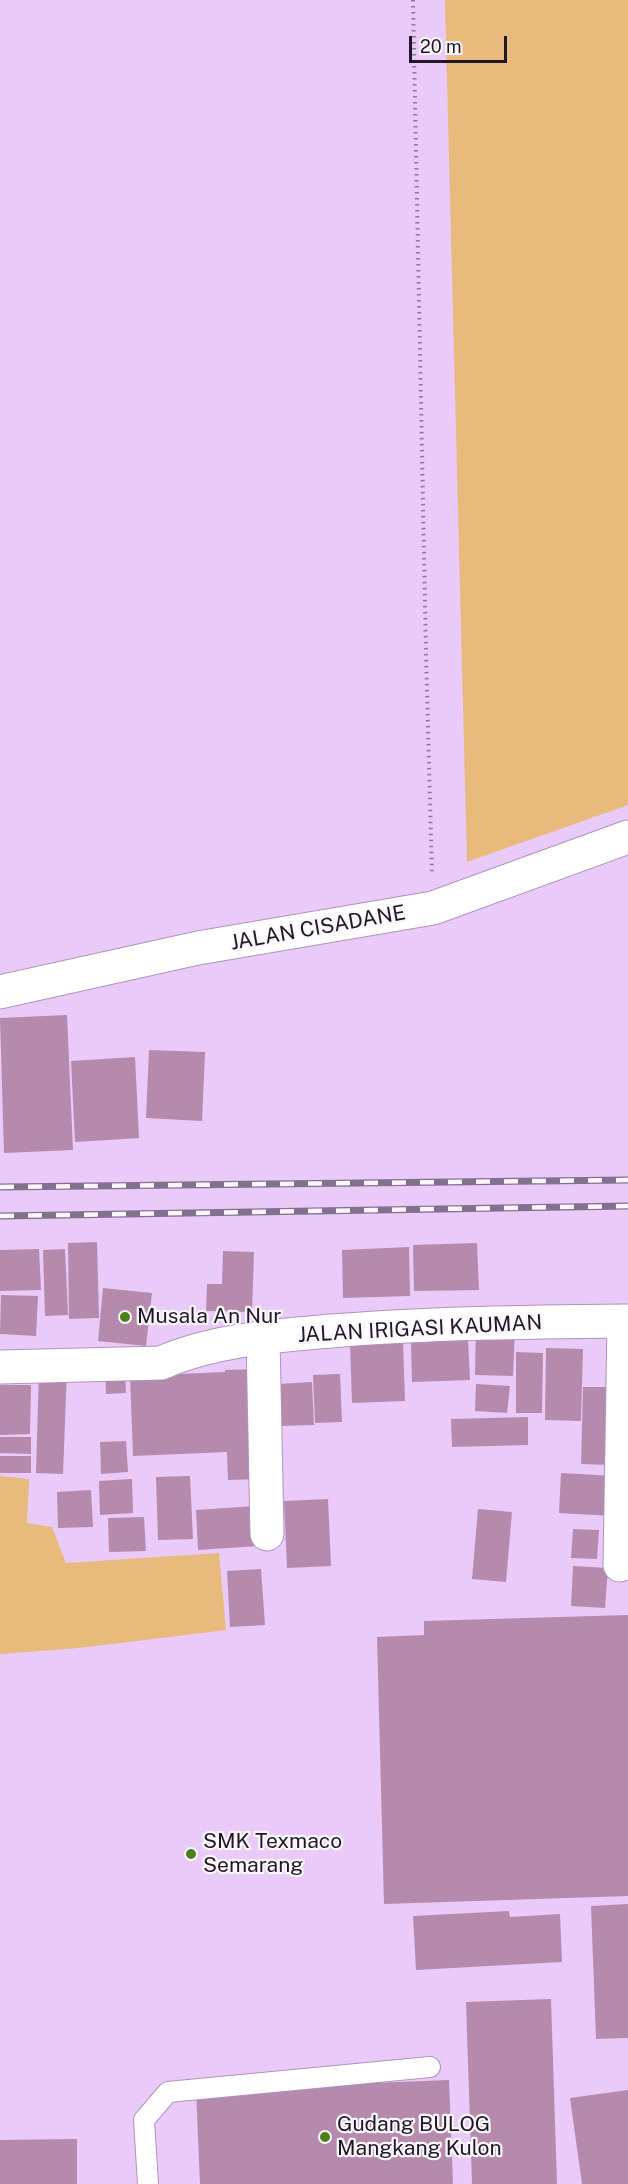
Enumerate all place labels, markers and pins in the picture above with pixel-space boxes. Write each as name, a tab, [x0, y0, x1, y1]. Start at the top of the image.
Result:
place label: Musala An Nur	[137, 1304, 282, 1330]
marker: Musala An Nur	[118, 1310, 132, 1324]
place label: SMK Texmaco Semarang	[203, 1829, 342, 1879]
marker: SMK Texmaco Semarang	[184, 1847, 198, 1861]
place label: Gudang BULOG Mangkang Kulon	[337, 2112, 502, 2162]
marker: Gudang BULOG Mangkang Kulon	[318, 2130, 332, 2144]

